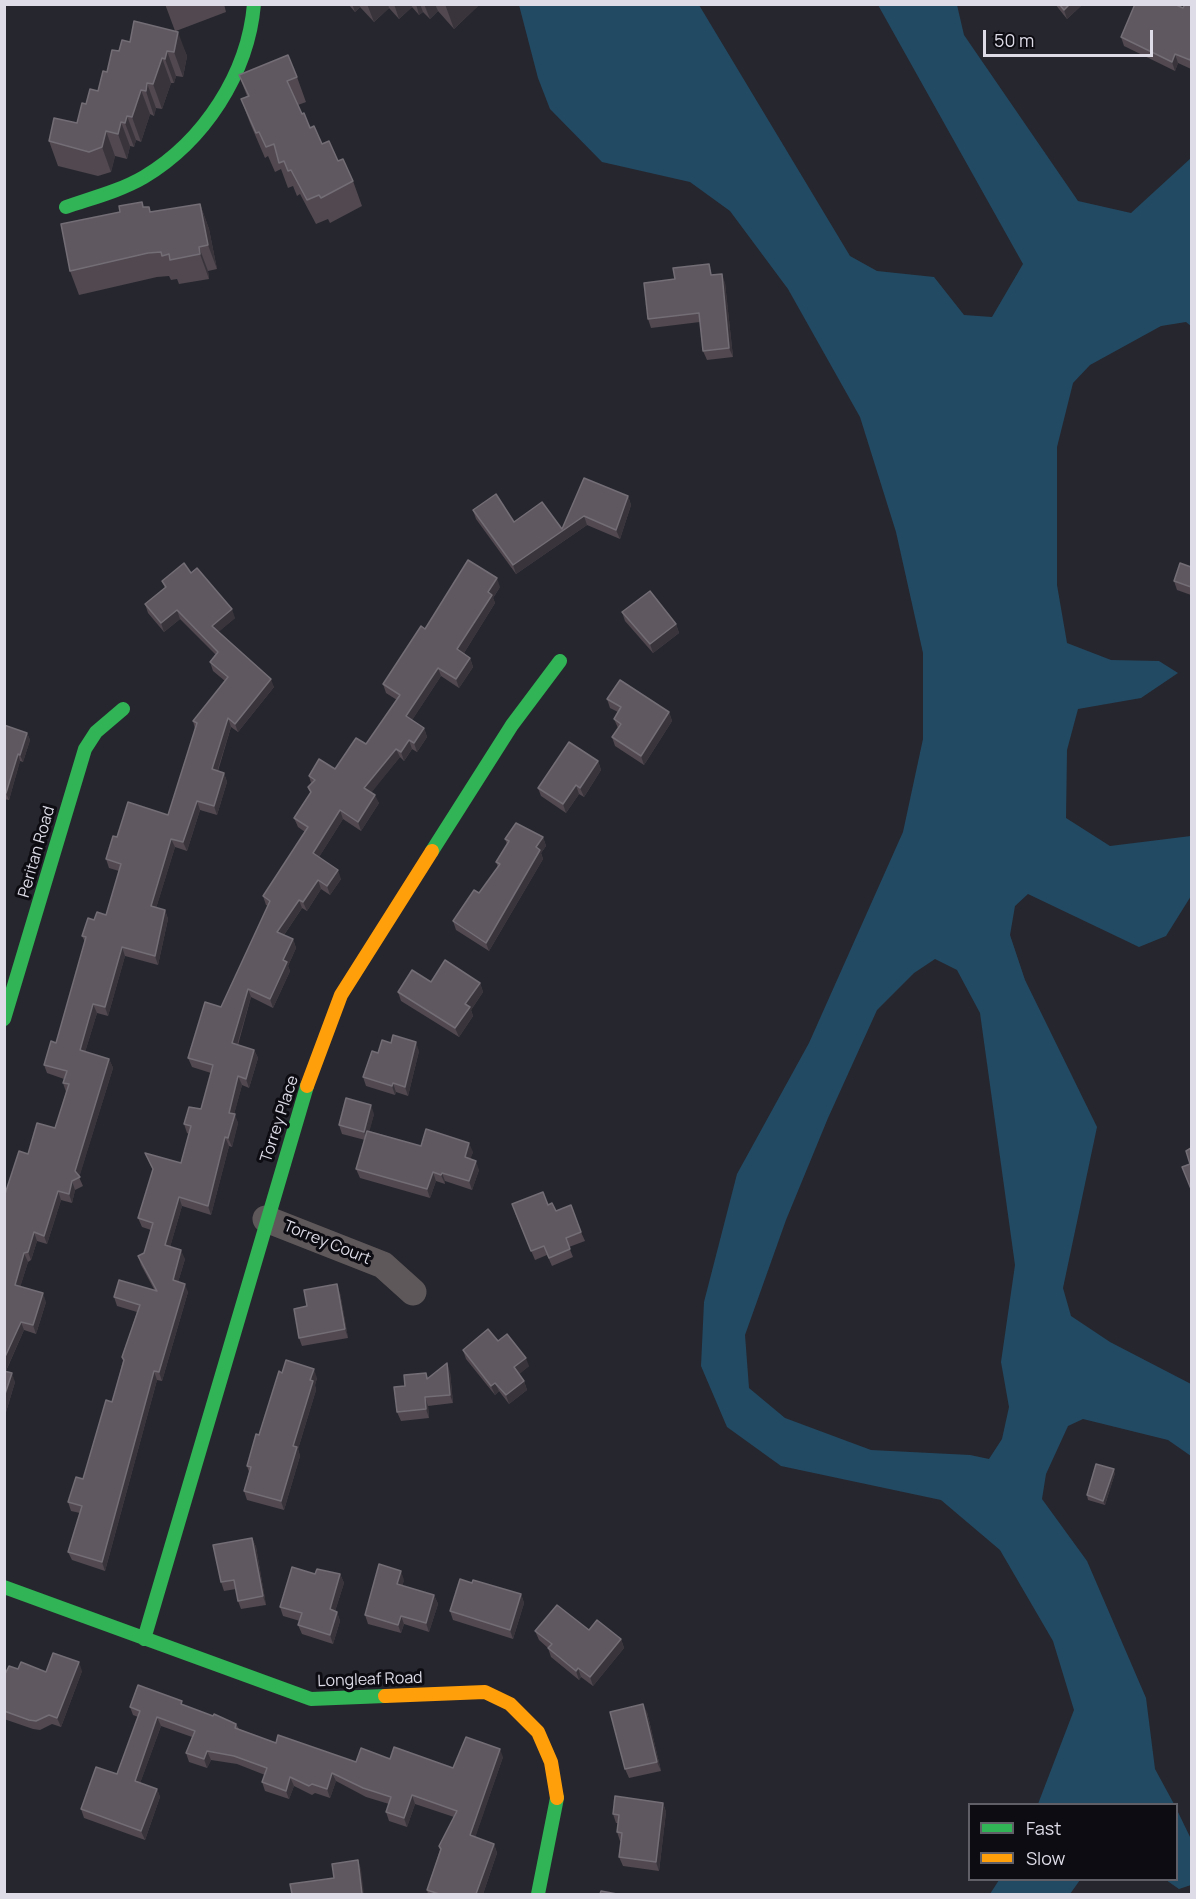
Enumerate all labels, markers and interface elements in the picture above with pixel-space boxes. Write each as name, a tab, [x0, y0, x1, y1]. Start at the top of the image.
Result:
scale bar	[986, 18, 1156, 56]
text: 50 m	[994, 28, 1034, 52]
street label: Peritan Road	[15, 804, 59, 900]
street label: Torrey Place	[257, 1073, 303, 1165]
street label: Torrey Court	[281, 1217, 373, 1269]
street label: Longleaf Road	[317, 1669, 423, 1691]
legend	[968, 1803, 1178, 1881]
text: Fast	[1026, 1816, 1061, 1840]
text: Slow	[1026, 1846, 1065, 1870]

